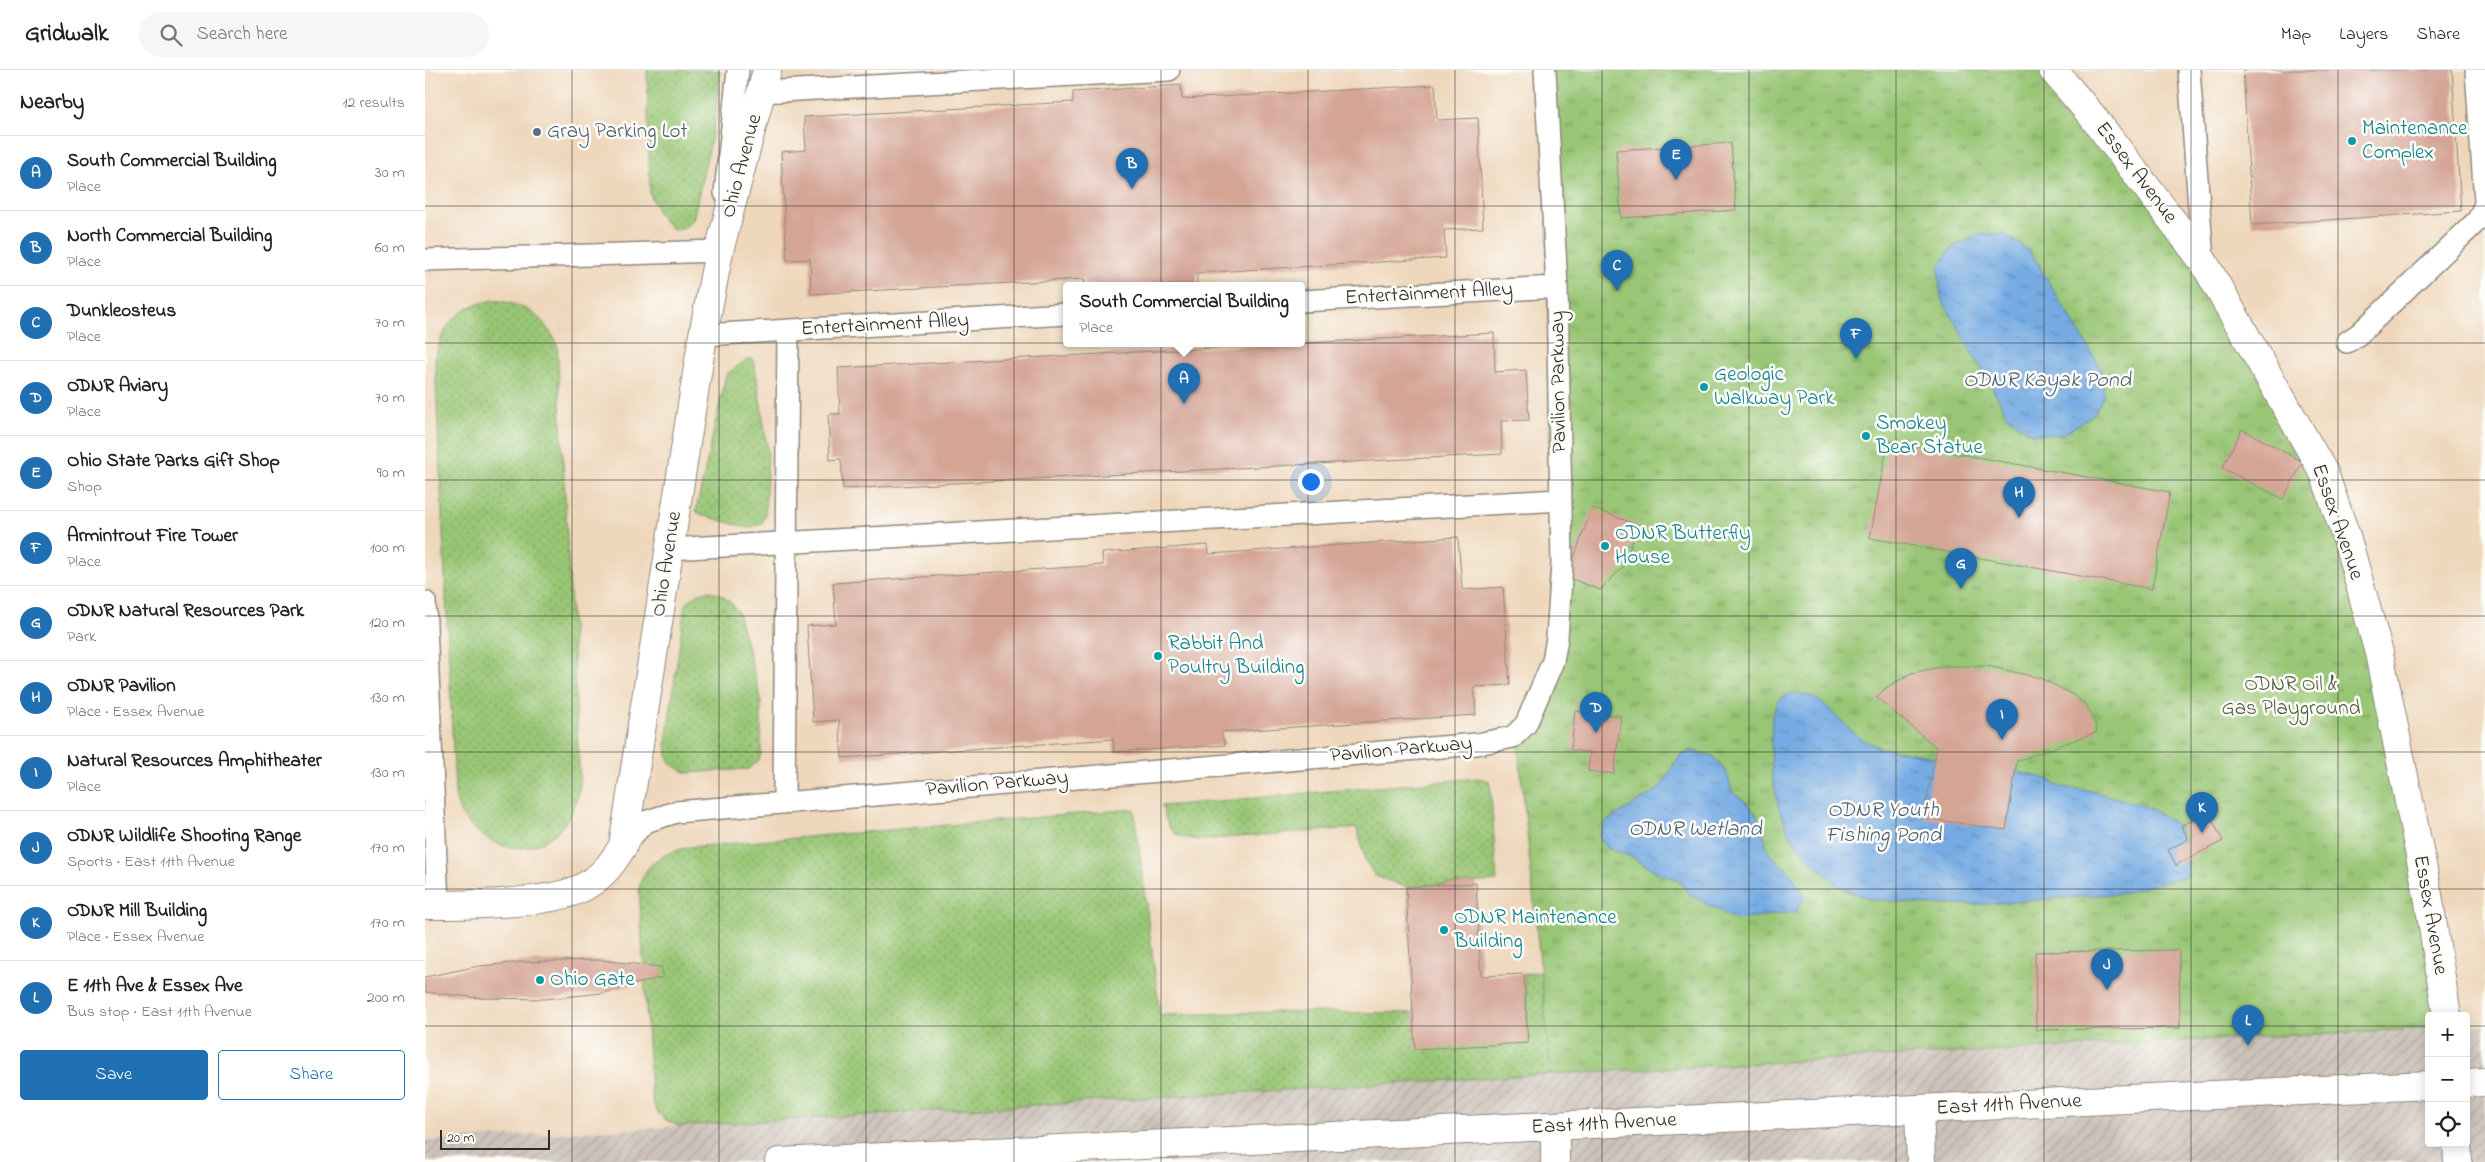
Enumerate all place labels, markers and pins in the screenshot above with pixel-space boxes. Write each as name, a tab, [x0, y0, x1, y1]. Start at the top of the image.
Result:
place label: Maintenance Complex	[2362, 114, 2468, 168]
place label: Gray Parking Lot	[547, 117, 687, 149]
marker: Gray Parking Lot	[531, 126, 543, 138]
marker: Maintenance Complex	[2346, 135, 2358, 147]
pin: E	[1660, 139, 1692, 180]
pin: B	[1116, 148, 1148, 189]
pin: C	[1601, 250, 1633, 291]
pin: F	[1840, 318, 1872, 359]
place label: Geologic Walkway Park	[1714, 360, 1835, 416]
pin: A	[1168, 363, 1200, 404]
marker: Geologic Walkway Park	[1698, 381, 1710, 393]
place label: Smokey Bear Statue	[1875, 409, 1984, 463]
marker: Smokey Bear Statue	[1860, 430, 1872, 442]
pin: H	[2003, 477, 2035, 518]
place label: ODNR Butterfly House	[1615, 519, 1751, 573]
marker: ODNR Butterfly House	[1599, 540, 1611, 552]
pin: G	[1945, 548, 1977, 589]
place label: Rabbit And Poultry Building	[1168, 629, 1305, 685]
marker: Rabbit And Poultry Building	[1152, 650, 1164, 662]
pin: D	[1580, 692, 1612, 733]
pin: I	[1986, 699, 2018, 740]
pin: K	[2186, 792, 2218, 833]
place label: ODNR Maintenance Building	[1453, 903, 1617, 959]
marker: ODNR Maintenance Building	[1438, 924, 1450, 936]
pin: J	[2091, 949, 2123, 990]
place label: Ohio Gate	[550, 965, 635, 995]
marker: Ohio Gate	[534, 974, 546, 986]
pin: L	[2232, 1005, 2264, 1046]

